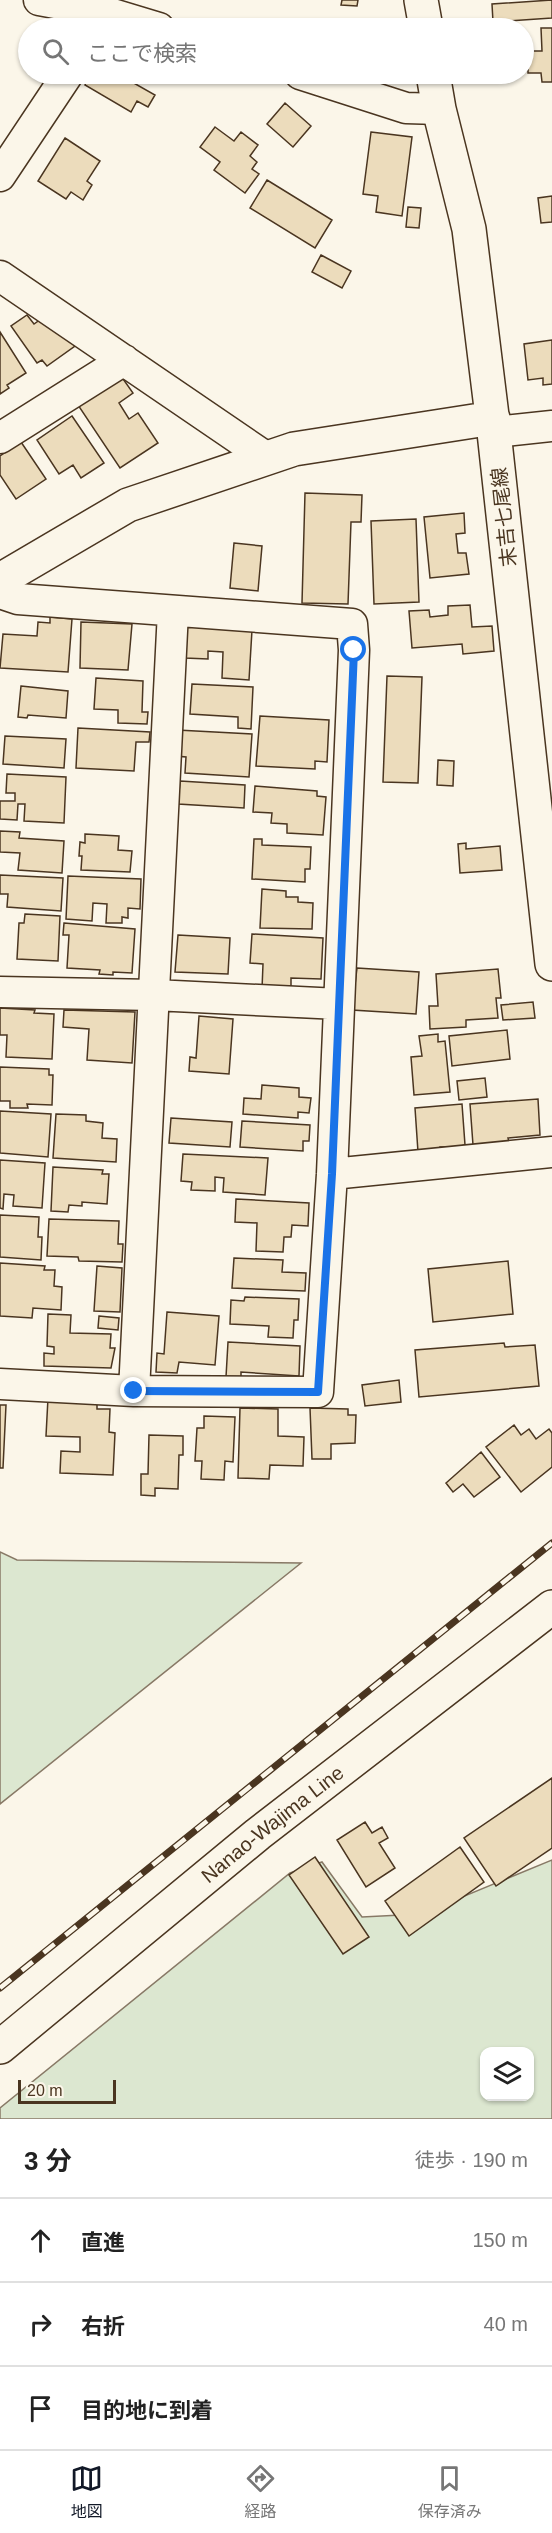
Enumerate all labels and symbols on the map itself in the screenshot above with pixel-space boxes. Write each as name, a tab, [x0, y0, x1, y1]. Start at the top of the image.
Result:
street label: 末吉七尾線	[488, 466, 520, 568]
route start	[340, 636, 366, 662]
route end	[120, 1377, 146, 1403]
street label: Nanao-Wajima Line	[197, 1761, 348, 1887]
scale bar	[18, 2077, 116, 2104]

